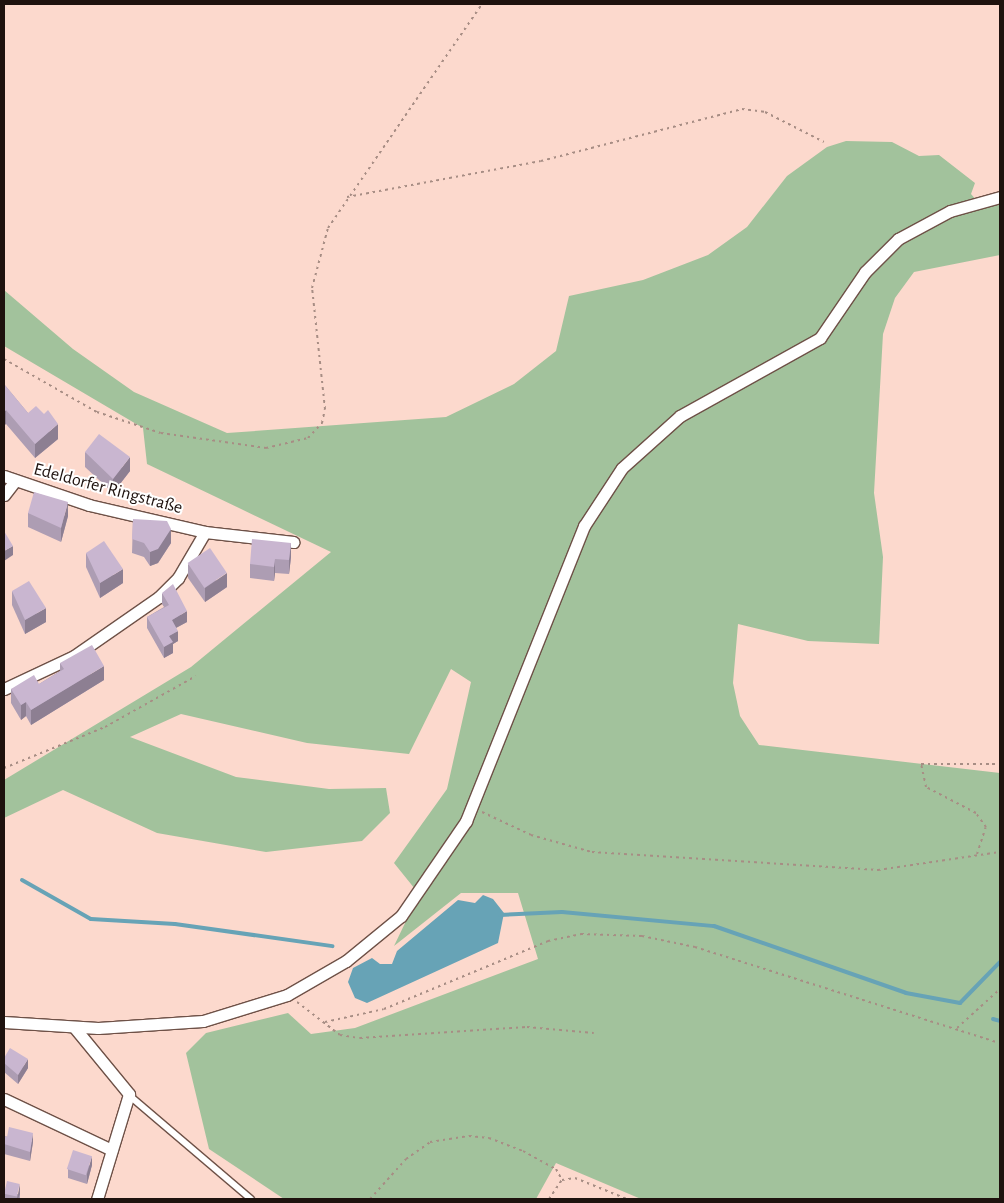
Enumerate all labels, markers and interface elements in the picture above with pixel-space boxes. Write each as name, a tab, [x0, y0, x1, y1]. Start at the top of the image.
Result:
street label: Edeldorfer Ringstraße	[31, 459, 185, 519]

